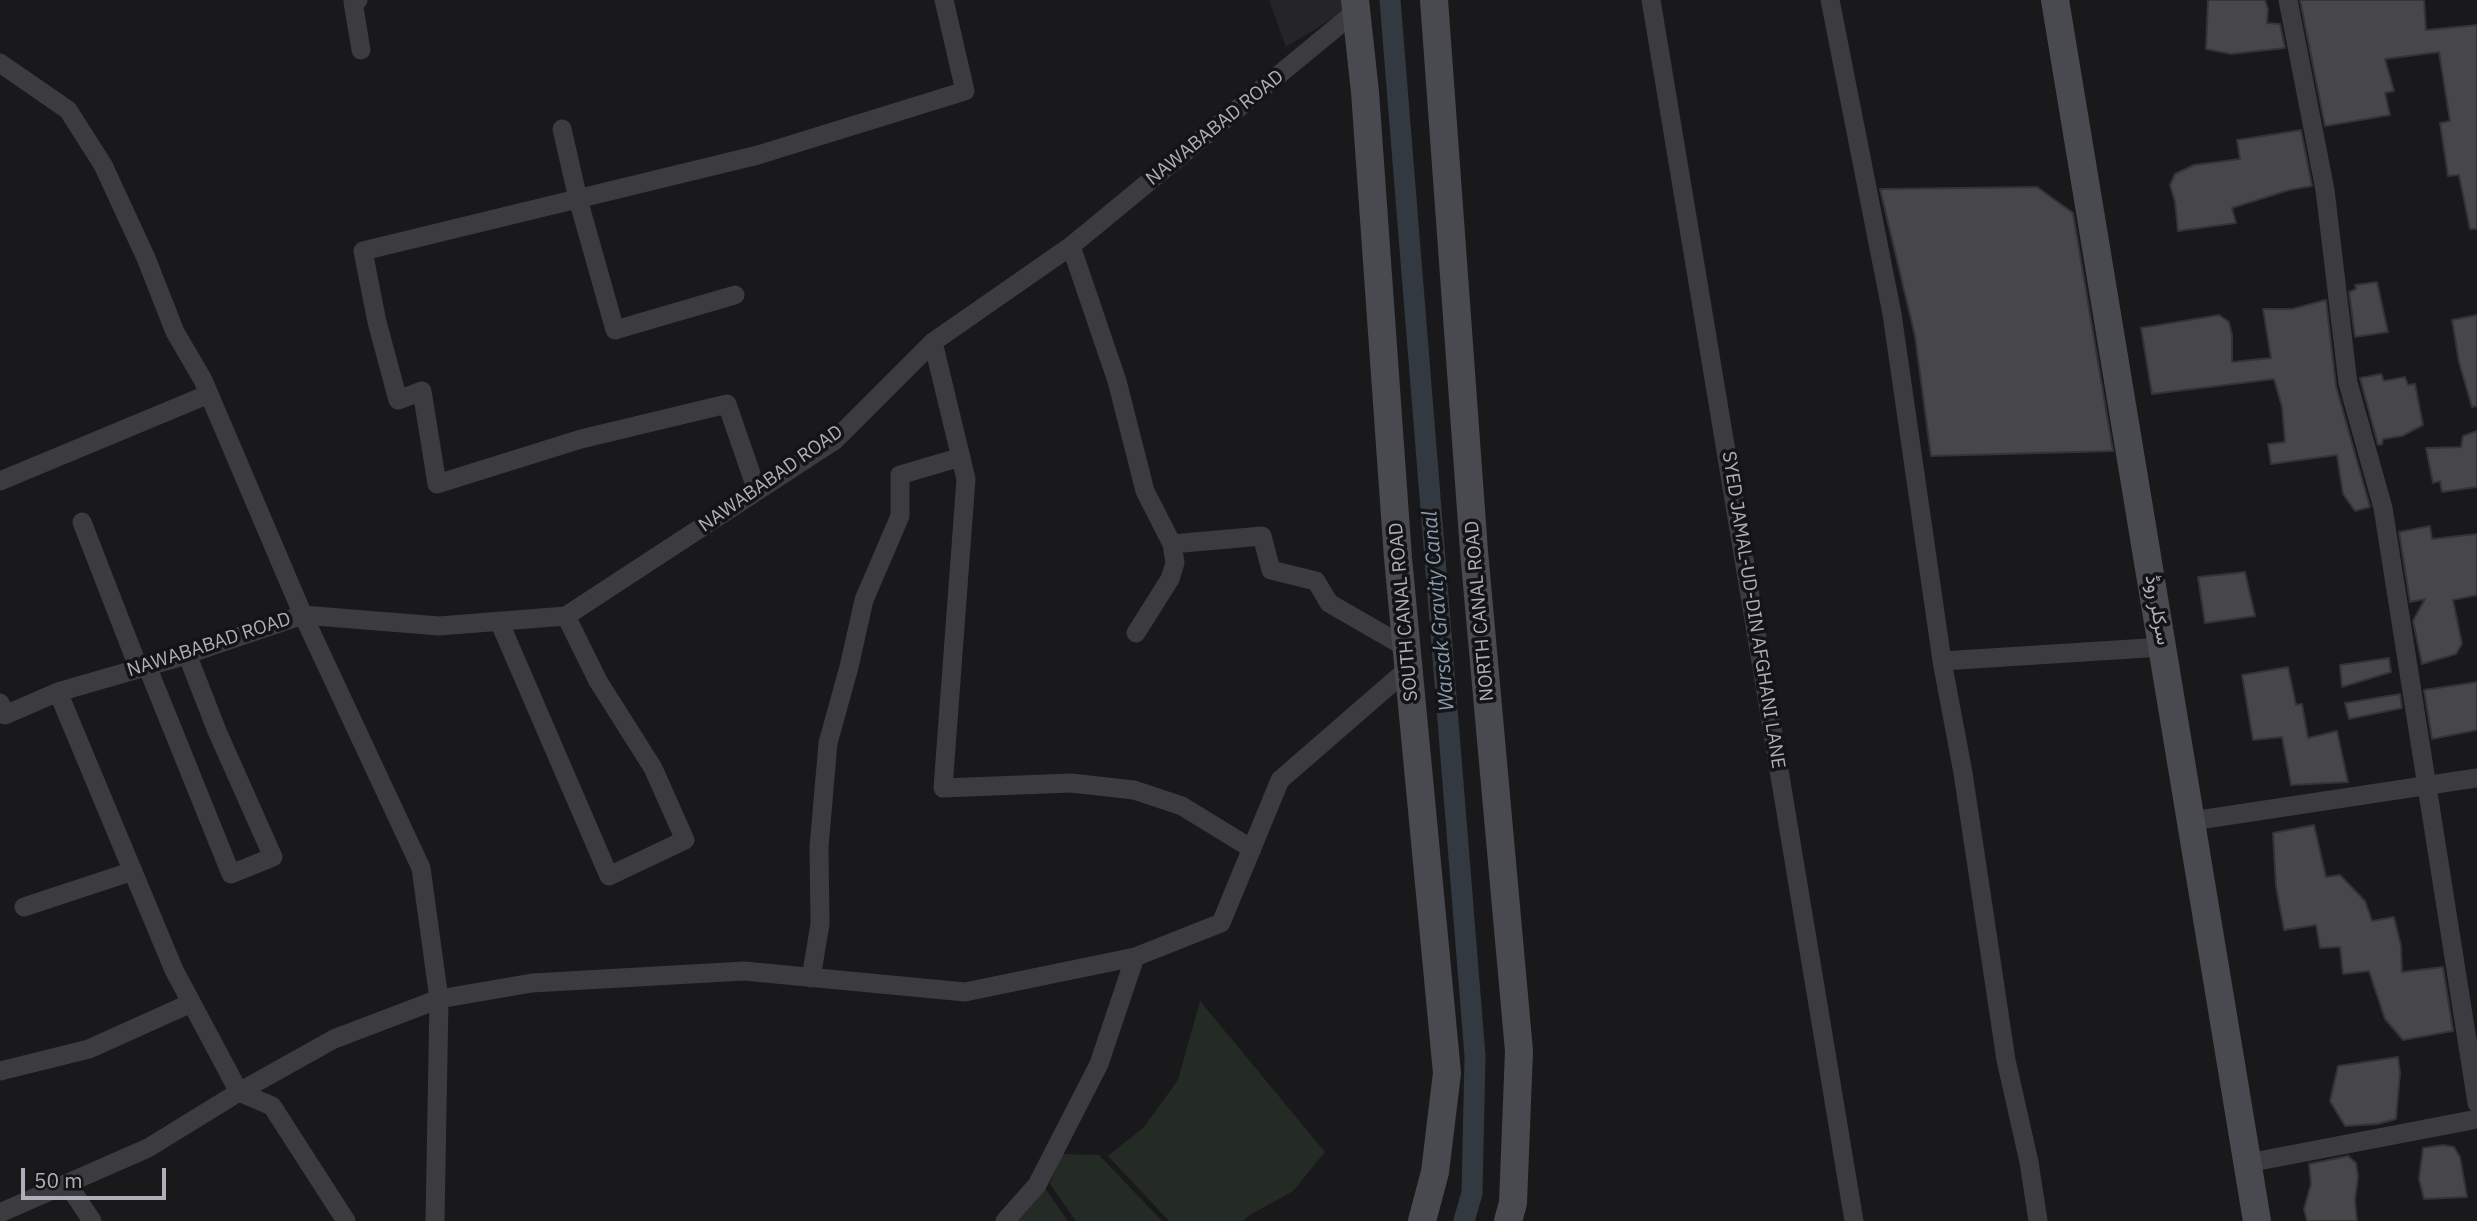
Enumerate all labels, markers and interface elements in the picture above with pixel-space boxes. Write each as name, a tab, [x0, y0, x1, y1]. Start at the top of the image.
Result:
street label: NAWABABAD ROAD	[1142, 65, 1288, 191]
street label: NAWABABAD ROAD	[695, 421, 847, 537]
street label: SYED JAMAL-UD-DIN AFGHANI LANE	[1717, 450, 1789, 770]
water label: Warsak Gravity Canal	[1418, 510, 1460, 712]
street label: NORTH CANAL ROAD	[1461, 520, 1499, 702]
street label: SOUTH CANAL ROAD	[1385, 521, 1423, 703]
street label: سرکلر روڈ	[2140, 573, 2174, 647]
street label: NAWABABAD ROAD	[124, 608, 294, 682]
scale bar	[24, 1154, 170, 1198]
text: 50 m	[34, 1166, 83, 1194]

